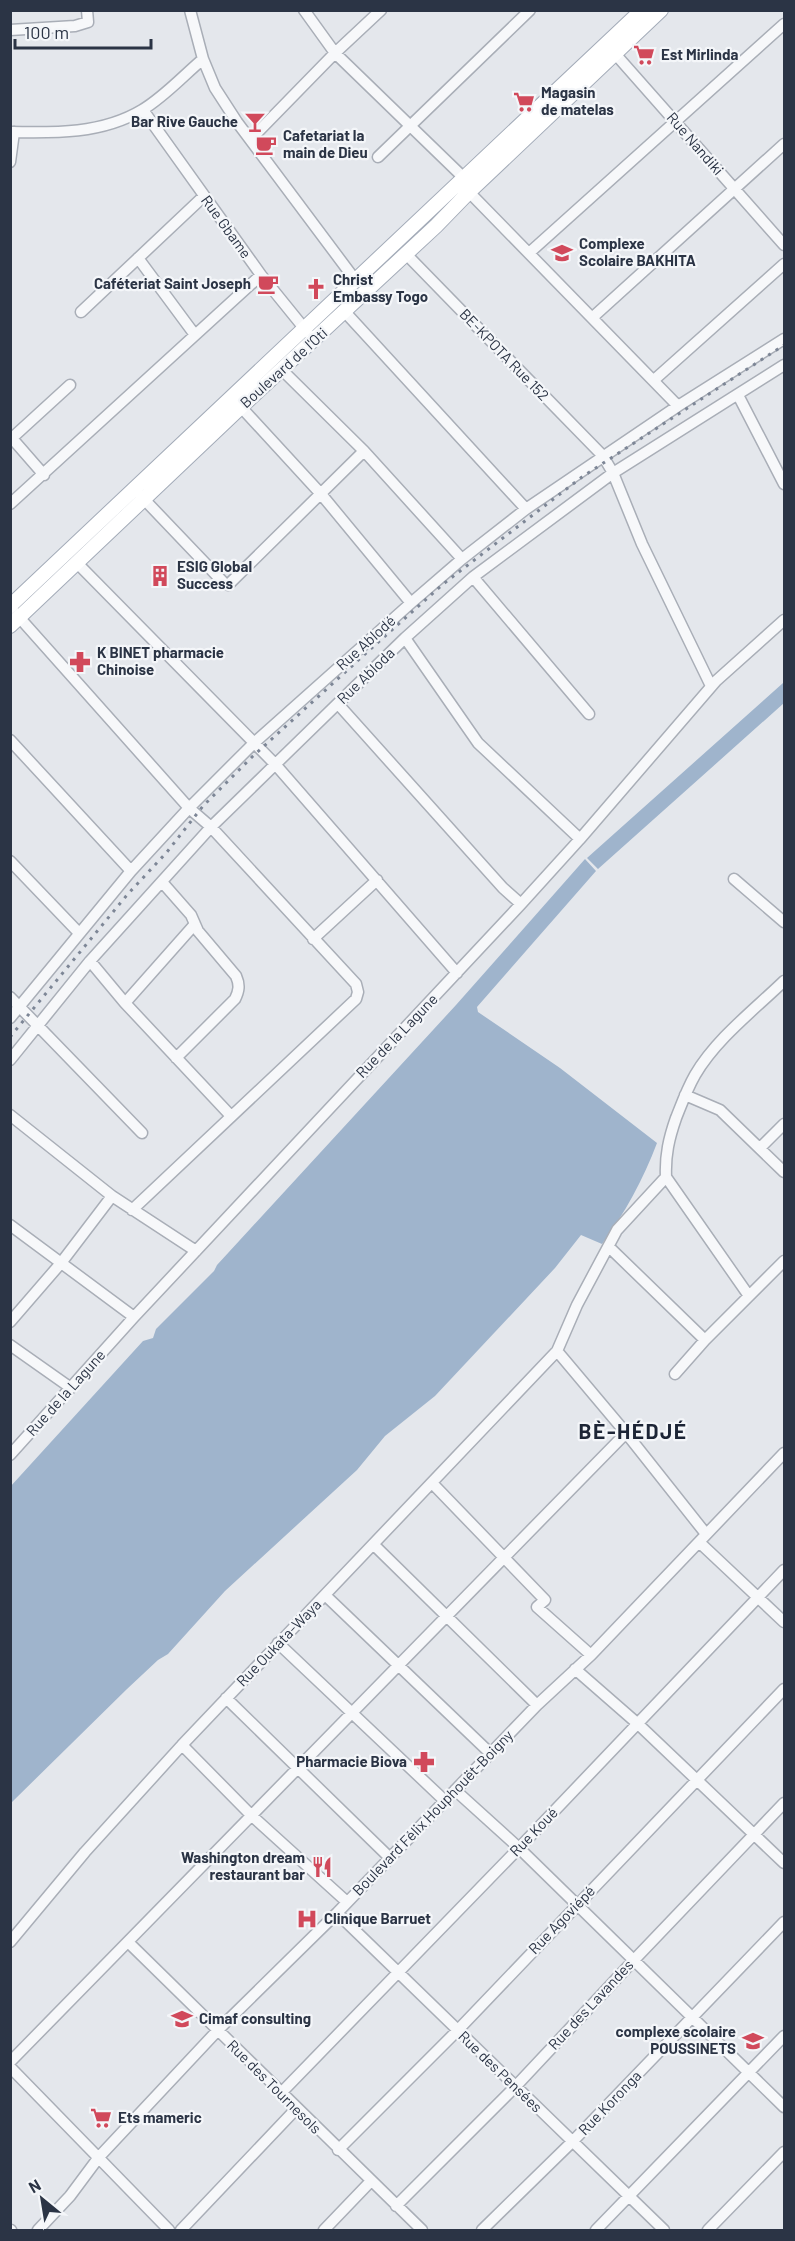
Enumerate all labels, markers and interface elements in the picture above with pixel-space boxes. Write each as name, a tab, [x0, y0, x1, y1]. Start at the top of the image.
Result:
scale bar	[15, 12, 152, 50]
text: 100 m	[24, 21, 69, 43]
supermarket icon: Est Mirlinda	[632, 43, 656, 67]
place label: Est Mirlinda	[661, 45, 738, 63]
place label: Magasin de matelas	[541, 83, 614, 118]
supermarket icon: Magasin de matelas	[512, 90, 536, 114]
street label: Rue Nandiki	[664, 108, 728, 178]
bar icon: Bar Rive Gauche	[243, 110, 267, 134]
place label: Bar Rive Gauche	[131, 112, 238, 130]
place label: Cafetariat la main de Dieu	[283, 126, 368, 161]
cafe icon: Cafetariat la main de Dieu	[254, 133, 278, 157]
street label: Rue Gbame	[198, 191, 256, 261]
place label: Complexe Scolaire BAKHITA	[579, 234, 696, 269]
school or university icon: Complexe Scolaire BAKHITA	[550, 241, 574, 265]
place label: Christ Embassy Togo	[333, 270, 428, 305]
cafe icon: Caféteriat Saint Joseph	[256, 272, 280, 296]
place label: Caféteriat Saint Joseph	[94, 274, 251, 292]
church icon: Christ Embassy Togo	[304, 277, 328, 301]
street label: BE-KPOTA Rue 152	[456, 305, 553, 404]
street label: Boulevard de l'Oti	[236, 323, 331, 411]
place label: ESIG Global Success	[177, 557, 252, 592]
building icon: ESIG Global Success	[148, 564, 172, 588]
street label: Rue Ablodé	[332, 611, 399, 673]
place label: K BINET pharmacie Chinoise	[97, 643, 224, 678]
street label: Rue Abloda	[333, 643, 398, 707]
pharmacy icon: K BINET pharmacie Chinoise	[68, 650, 92, 674]
street label: Rue de la Lagune	[352, 990, 441, 1081]
street label: Rue de la Lagune	[22, 1346, 109, 1439]
district label: BÈ-HÉDJÉ	[579, 1418, 687, 1443]
street label: Rue Oukata-Waya	[232, 1595, 324, 1690]
street label: Boulevard Félix Houphouët-Boigny	[348, 1726, 516, 1899]
pharmacy icon: Pharmacie Biova	[412, 1750, 436, 1774]
place label: Pharmacie Biova	[296, 1752, 407, 1770]
street label: Rue Koué	[505, 1803, 561, 1860]
place label: Washington dream restaurant bar	[181, 1848, 305, 1883]
restaurant icon: Washington dream restaurant bar	[310, 1855, 334, 1879]
street label: Rue Agoviépé	[524, 1881, 598, 1957]
hospital icon: Clinique Barruet	[295, 1907, 319, 1931]
place label: Clinique Barruet	[324, 1909, 431, 1927]
street label: Rue des Lavandes	[544, 1956, 637, 2053]
school or university icon: Cimaf consulting	[170, 2007, 194, 2031]
place label: Cimaf consulting	[199, 2009, 311, 2027]
place label: complexe scolaire POUSSINETS	[615, 2022, 736, 2057]
street label: Rue des Pensées	[455, 2027, 546, 2116]
school or university icon: complexe scolaire POUSSINETS	[741, 2029, 765, 2053]
street label: Rue des Tournesols	[224, 2036, 325, 2137]
street label: Rue Koronga	[574, 2066, 644, 2138]
supermarket icon: Ets mameric	[89, 2106, 113, 2130]
place label: Ets mameric	[118, 2108, 202, 2126]
north arrow	[12, 2169, 72, 2229]
text: N	[25, 2175, 44, 2196]

